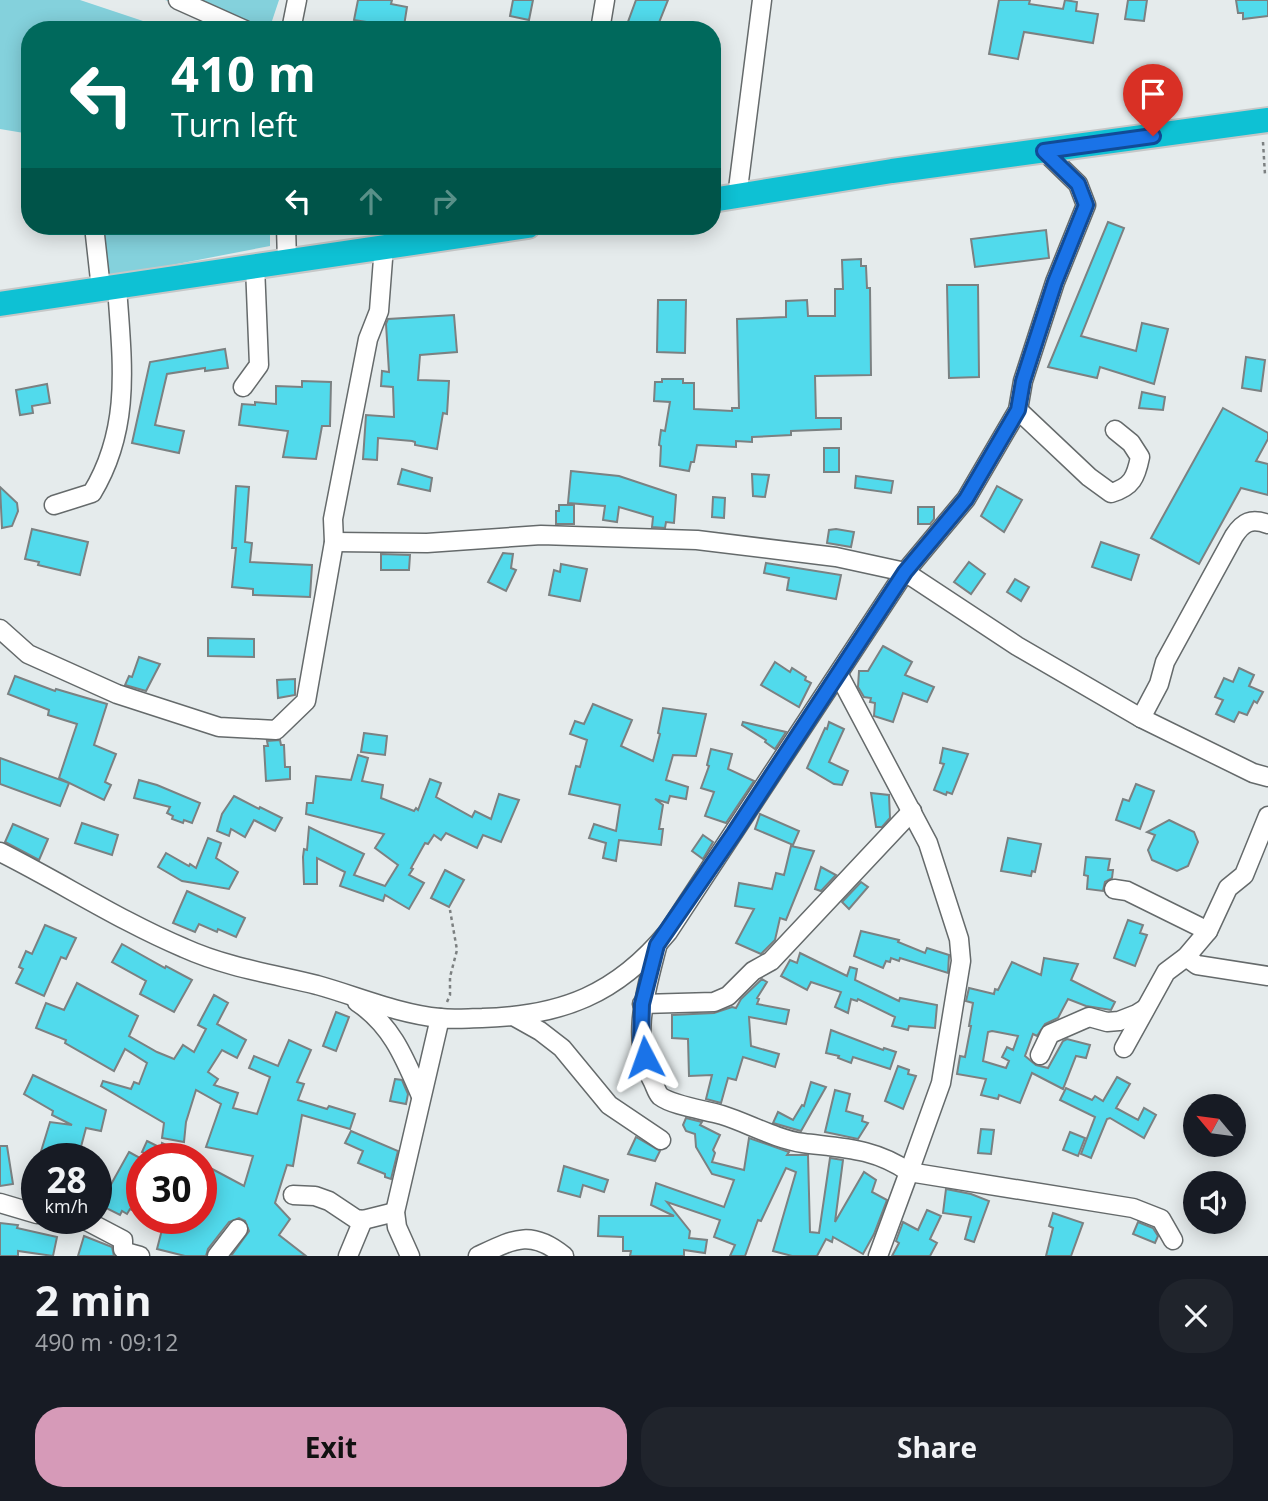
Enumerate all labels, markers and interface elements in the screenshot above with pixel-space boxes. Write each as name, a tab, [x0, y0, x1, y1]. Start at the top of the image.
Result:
text: 410 m	[171, 40, 316, 106]
icon: left	[56, 49, 147, 140]
pin	[1123, 64, 1183, 136]
icon: arrive	[1134, 75, 1172, 113]
text: Turn left	[171, 103, 297, 146]
icon: left	[279, 182, 317, 220]
icon: ahead	[352, 182, 390, 220]
icon: right	[425, 182, 463, 220]
position arrow	[608, 1020, 682, 1094]
north arrow	[1183, 1094, 1246, 1157]
map controls	[1183, 1094, 1246, 1234]
speed limit sign: 30	[126, 1143, 217, 1234]
text: 28	[46, 1156, 87, 1203]
button: sound	[1183, 1171, 1246, 1234]
text: km/h	[45, 1194, 88, 1218]
text: 2 min	[35, 1271, 152, 1328]
button: close	[1159, 1279, 1233, 1353]
text: 490 m · 09:12	[35, 1326, 178, 1358]
button: Exit	[35, 1407, 627, 1487]
button: Share	[641, 1407, 1233, 1487]

